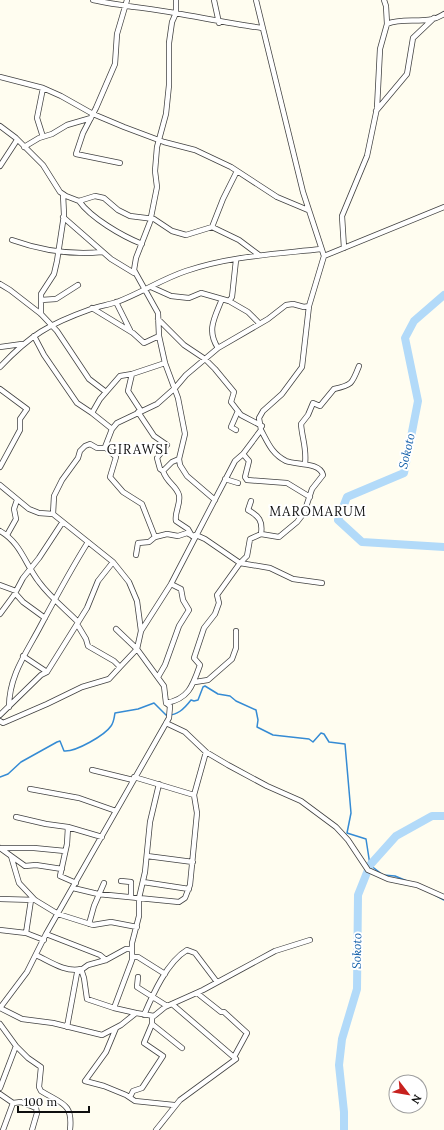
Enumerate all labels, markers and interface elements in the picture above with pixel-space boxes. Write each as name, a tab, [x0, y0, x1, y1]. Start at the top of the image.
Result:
water label: Sokoto	[395, 432, 418, 470]
district label: GIRAWSI	[107, 441, 169, 458]
district label: MAROMARUM	[269, 503, 367, 520]
water label: Sokoto	[349, 933, 364, 969]
north arrow	[388, 1074, 428, 1114]
scale bar	[18, 1088, 89, 1114]
text: N	[408, 1092, 425, 1107]
text: 100 m	[24, 1094, 57, 1109]

